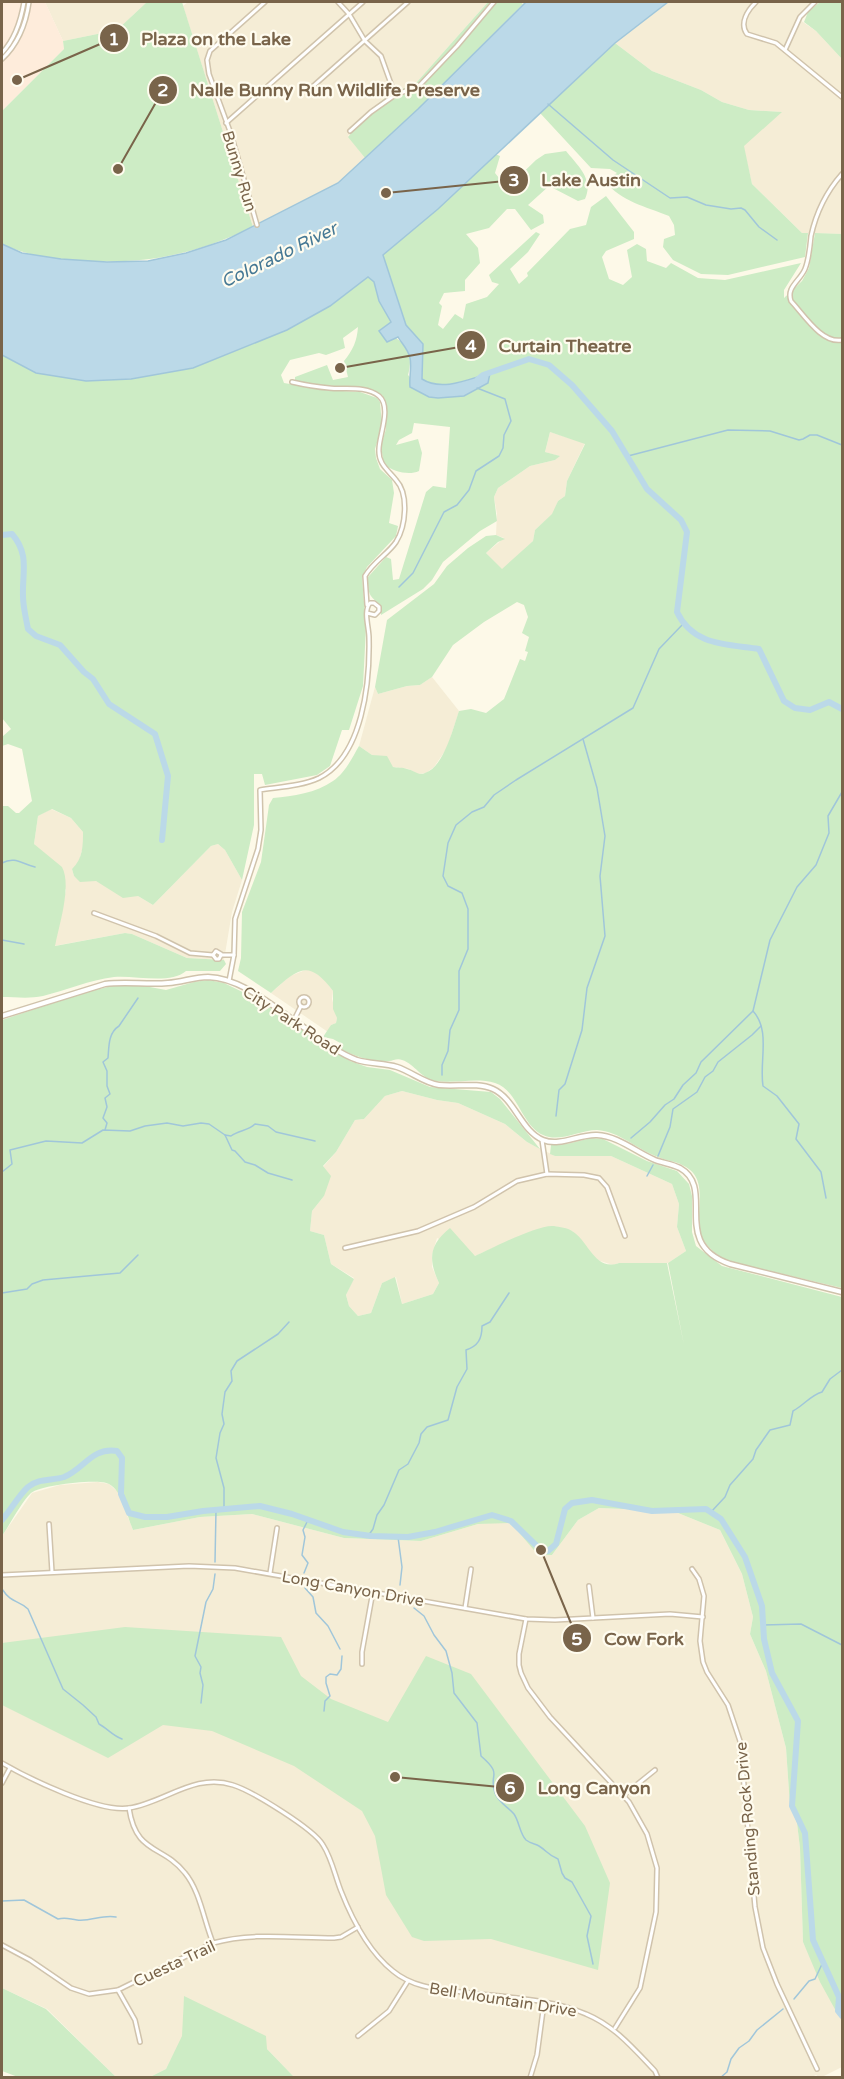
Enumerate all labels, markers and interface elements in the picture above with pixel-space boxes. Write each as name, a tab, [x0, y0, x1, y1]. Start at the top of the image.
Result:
callout: Plaza on the Lake	[99, 20, 303, 56]
text: 1	[108, 28, 120, 50]
text: Plaza on the Lake	[141, 28, 291, 50]
callout: Nalle Bunny Run Wildlife Preserve	[148, 72, 492, 108]
text: 2	[157, 79, 169, 101]
text: Nalle Bunny Run Wildlife Preserve	[190, 79, 480, 101]
street label: Bunny Run	[217, 128, 261, 214]
callout: Lake Austin	[499, 162, 653, 198]
text: 3	[508, 169, 520, 191]
text: Lake Austin	[541, 169, 641, 191]
water label: Colorado River	[217, 216, 343, 293]
callout: Curtain Theatre	[456, 327, 643, 363]
text: 4	[465, 335, 477, 357]
text: Curtain Theatre	[499, 335, 631, 357]
street label: City Park Road	[239, 982, 344, 1060]
street label: Long Canyon Drive	[280, 1567, 426, 1611]
callout: Cow Fork	[562, 1620, 695, 1656]
text: 5	[571, 1628, 583, 1650]
text: Cow Fork	[604, 1628, 684, 1650]
street label: Standing Rock Drive	[731, 1741, 765, 1897]
callout: Long Canyon	[495, 1770, 662, 1806]
text: 6	[504, 1777, 516, 1799]
text: Long Canyon	[537, 1777, 651, 1799]
street label: Cuesta Trail	[130, 1936, 219, 1992]
street label: Bell Mountain Drive	[428, 1978, 578, 2022]

